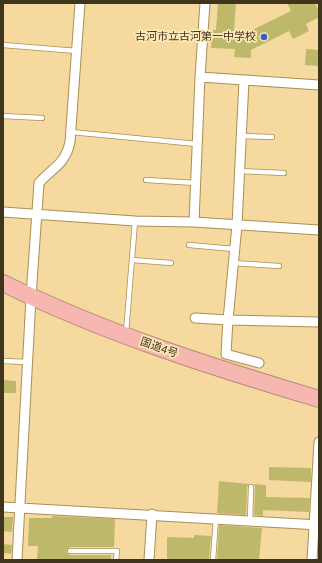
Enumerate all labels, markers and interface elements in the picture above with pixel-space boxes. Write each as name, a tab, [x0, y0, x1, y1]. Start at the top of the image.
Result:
place label: 古河市立古河第一中学校	[135, 30, 256, 44]
marker: 古河市立古河第一中学校	[259, 32, 269, 42]
street label: 国道4号	[138, 335, 180, 361]

